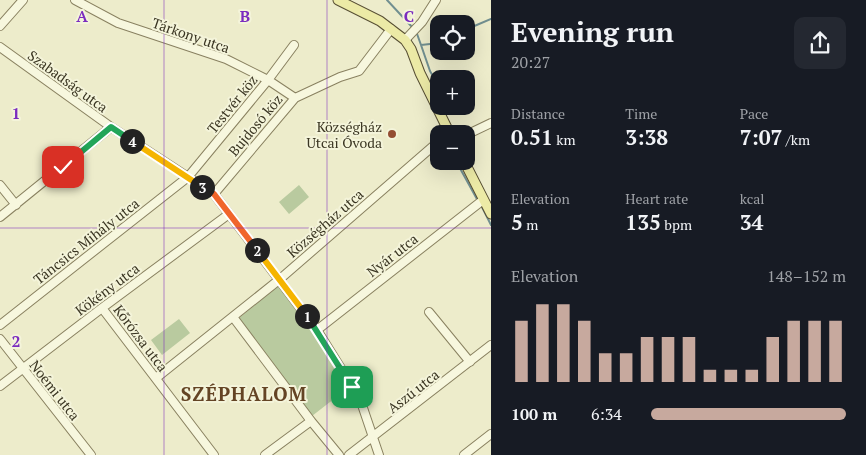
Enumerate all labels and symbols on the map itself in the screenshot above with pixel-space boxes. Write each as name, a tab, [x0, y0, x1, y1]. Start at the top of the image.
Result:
text: A	[76, 5, 88, 27]
text: B	[240, 5, 250, 27]
text: C	[404, 5, 414, 27]
street label: Tárkony utca	[150, 13, 232, 57]
street label: Szabadság utca	[24, 46, 112, 116]
street label: Testvér köz	[203, 71, 262, 137]
street label: Bujdosó köz	[224, 90, 286, 160]
text: 1	[11, 102, 21, 124]
place label: Községház Utcai Óvoda	[306, 117, 382, 152]
pin: 4	[120, 128, 144, 154]
marker: Községház Utcai Óvoda	[386, 128, 398, 140]
pin	[42, 146, 84, 188]
pin: 3	[190, 174, 214, 200]
street label: Községház utca	[283, 184, 367, 262]
street label: Táncsics Mihály utca	[29, 194, 143, 288]
street label: Nyár utca	[363, 229, 421, 281]
pin: 2	[244, 238, 270, 262]
street label: Kökény utca	[71, 259, 143, 319]
street label: Kőrózsa utca	[110, 301, 172, 375]
pin: 1	[294, 304, 320, 328]
text: 2	[11, 330, 21, 352]
street label: Noémi utca	[25, 356, 85, 424]
street label: Aszú utca	[383, 365, 443, 417]
pin	[331, 366, 373, 408]
district label: SZÉPHALOM	[181, 381, 307, 406]

